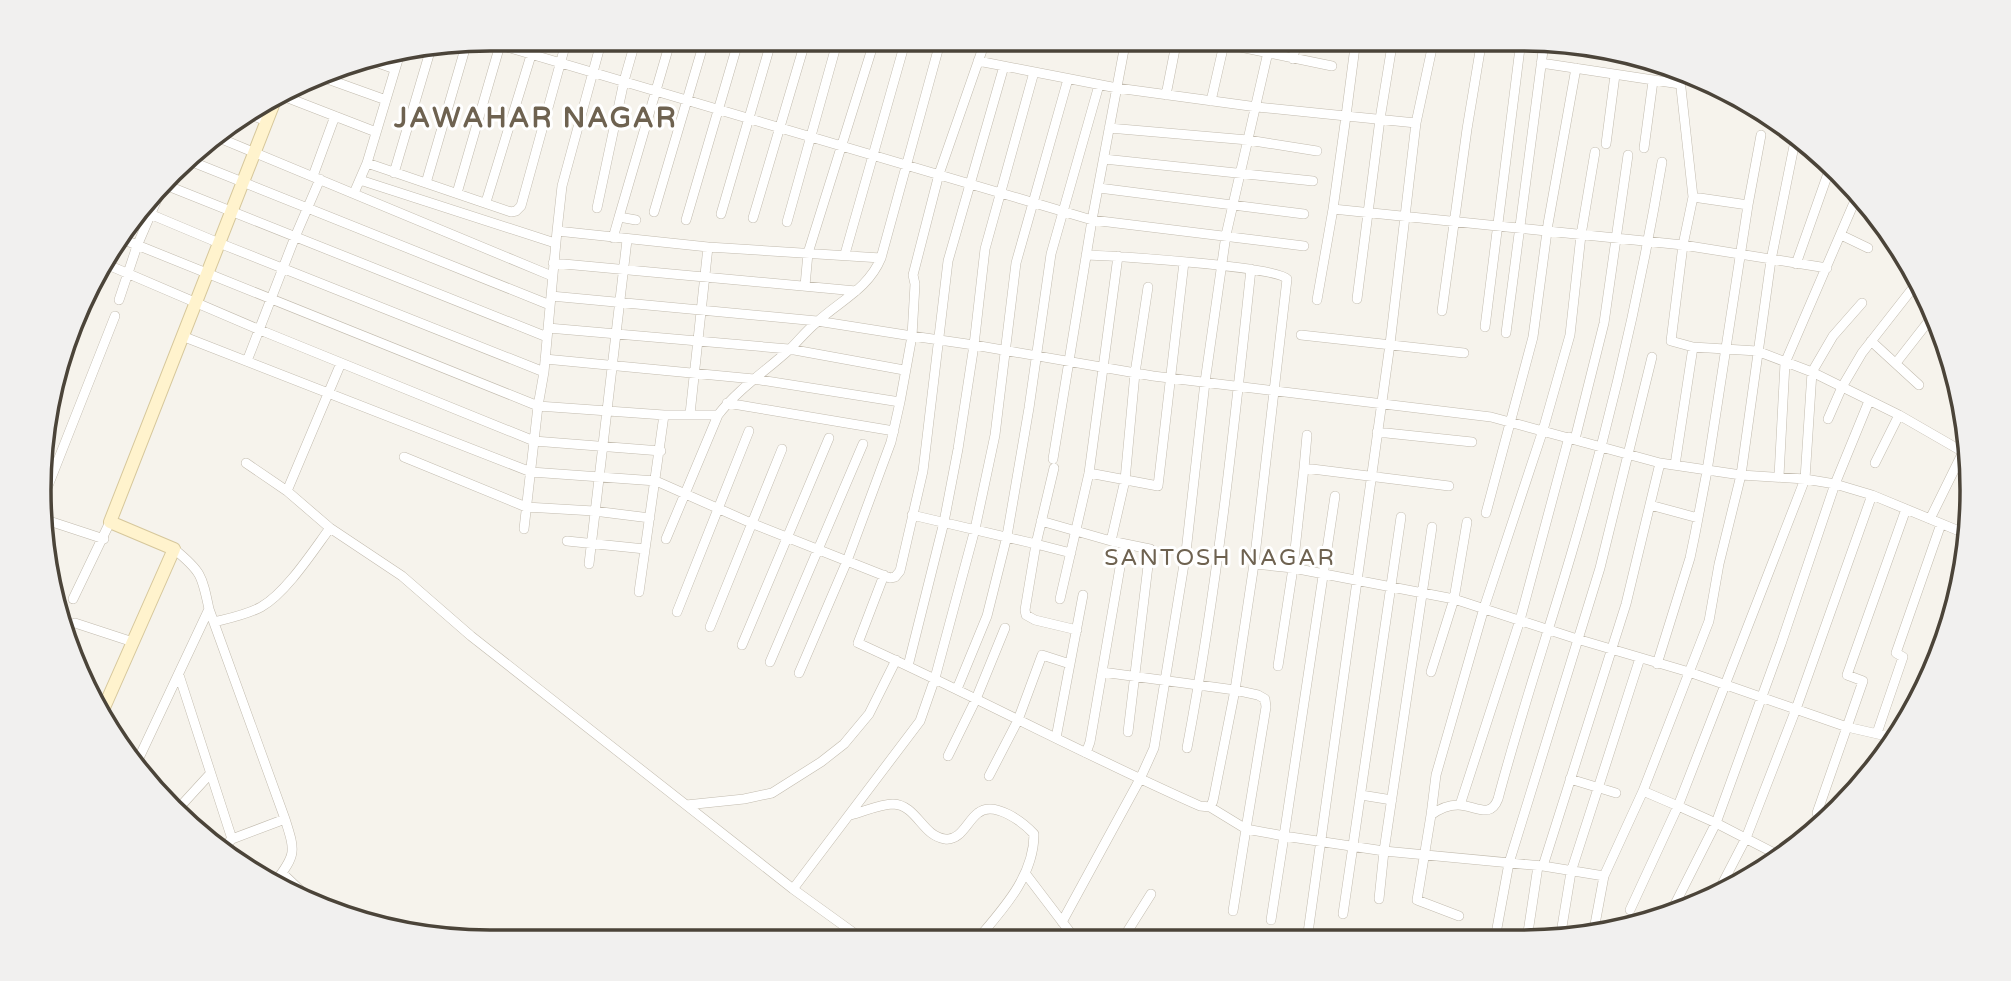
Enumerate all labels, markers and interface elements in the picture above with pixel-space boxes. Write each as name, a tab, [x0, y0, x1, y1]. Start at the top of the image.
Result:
district label: JAWAHAR NAGAR	[393, 101, 678, 135]
district label: SANTOSH NAGAR	[1104, 544, 1336, 572]

